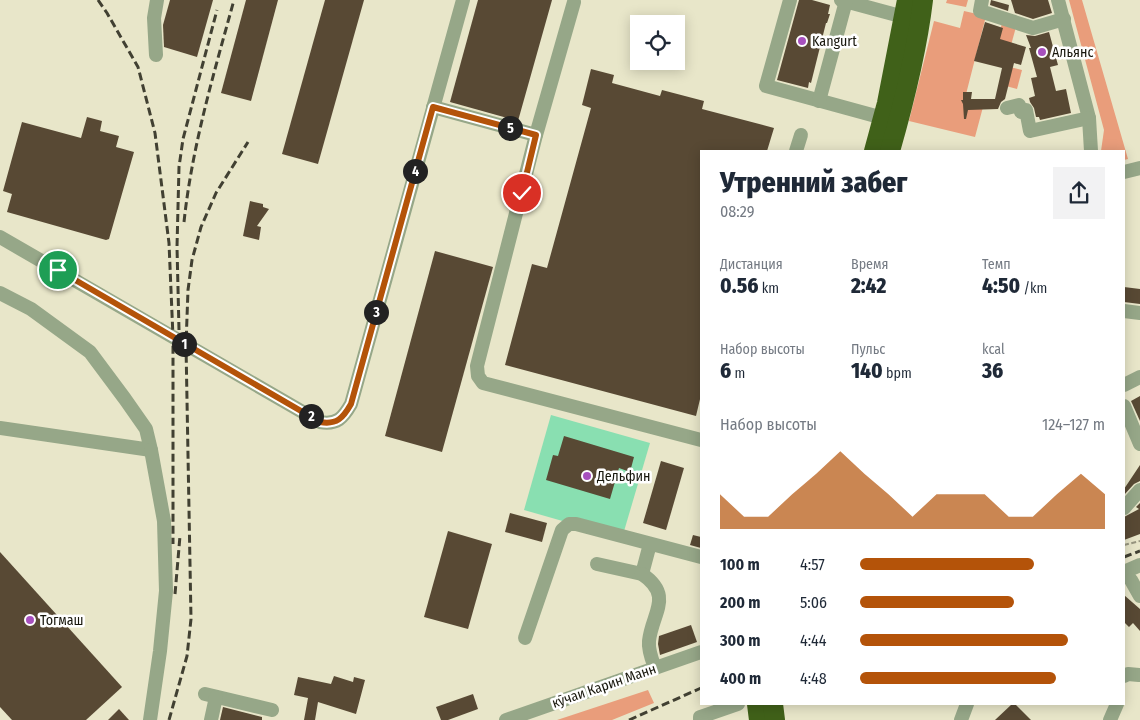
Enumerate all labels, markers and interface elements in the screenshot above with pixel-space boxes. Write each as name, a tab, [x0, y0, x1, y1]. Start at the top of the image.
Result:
map controls	[630, 15, 685, 70]
button: locate	[630, 15, 685, 70]
place label: Kangurt	[812, 33, 857, 50]
marker: Kangurt	[796, 35, 808, 47]
place label: Альянс	[1052, 44, 1093, 61]
marker: Альянс	[1036, 46, 1048, 58]
pin: 5	[498, 116, 522, 140]
text: 5	[507, 120, 514, 137]
pin: 4	[402, 158, 428, 184]
text: 4	[412, 163, 419, 180]
text: Утренний забег	[720, 166, 907, 199]
button: share	[1053, 167, 1105, 219]
pin	[501, 172, 543, 214]
icon: check	[508, 179, 536, 207]
text: 08:29	[720, 202, 754, 221]
pin	[37, 249, 79, 291]
icon: arrive	[44, 256, 72, 284]
text: Дистанция	[720, 256, 783, 273]
text: Время	[851, 256, 888, 273]
text: Темп	[982, 256, 1011, 273]
text: 0.56	[720, 273, 758, 299]
text: 2:42	[851, 273, 886, 299]
text: 4:50	[982, 273, 1020, 299]
text: km	[758, 280, 779, 297]
text: /km	[1020, 280, 1047, 297]
pin: 3	[364, 300, 388, 324]
text: 3	[373, 304, 380, 321]
pin: 1	[172, 332, 196, 356]
text: 1	[182, 336, 187, 353]
text: Набор высоты	[720, 341, 805, 358]
text: Пульс	[851, 341, 885, 358]
text: kcal	[982, 341, 1005, 358]
text: 6	[720, 358, 731, 384]
text: 140	[851, 358, 883, 384]
text: 36	[982, 358, 1003, 384]
text: m	[731, 365, 745, 382]
text: bpm	[883, 365, 912, 382]
pin: 2	[298, 404, 324, 428]
text: 2	[308, 408, 315, 425]
text: Набор высоты	[720, 415, 817, 434]
text: 124–127 m	[1042, 415, 1105, 434]
place label: Дельфин	[596, 468, 651, 485]
marker: Дельфин	[581, 470, 593, 482]
text: 100 m	[720, 555, 760, 574]
text: 4:57	[800, 555, 825, 574]
text: 200 m	[720, 593, 760, 612]
text: 5:06	[800, 593, 827, 612]
place label: Тогмаш	[40, 612, 84, 629]
marker: Тогмаш	[24, 614, 36, 626]
text: 300 m	[720, 631, 761, 650]
text: 4:44	[800, 631, 827, 650]
street label: кӯчаи Карин Манн	[550, 660, 658, 712]
text: 400 m	[720, 669, 761, 688]
text: 4:48	[800, 669, 827, 688]

